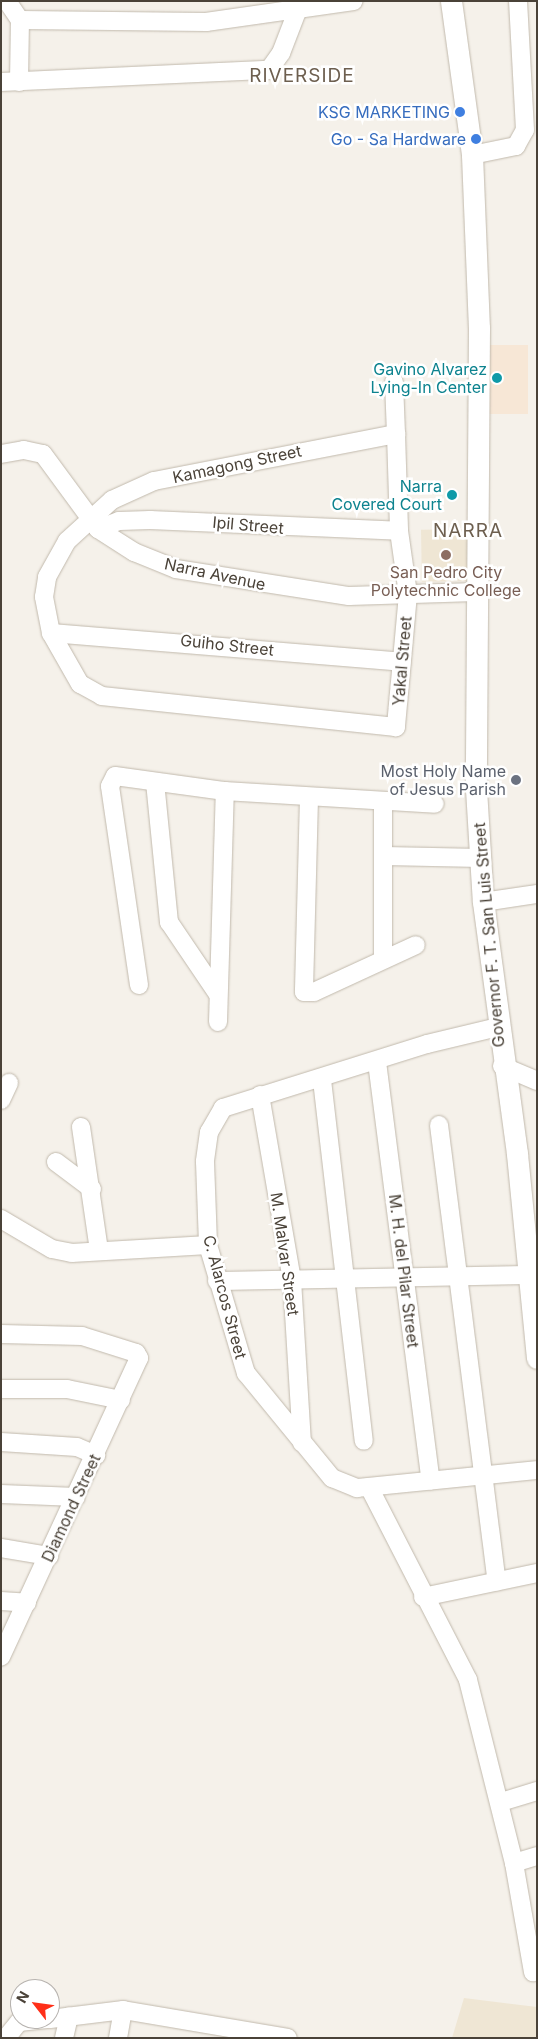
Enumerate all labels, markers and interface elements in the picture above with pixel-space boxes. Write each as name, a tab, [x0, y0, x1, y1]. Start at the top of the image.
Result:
district label: RIVERSIDE	[248, 65, 356, 87]
place label: KSG MARKETING	[318, 102, 450, 122]
marker: KSG MARKETING	[454, 106, 466, 118]
place label: Go - Sa Hardware	[331, 129, 466, 149]
marker: Go - Sa Hardware	[470, 133, 482, 145]
place label: Gavino Alvarez Lying-In Center	[370, 359, 487, 397]
marker: Gavino Alvarez Lying-In Center	[491, 372, 503, 384]
street label: Kamagong Street	[171, 441, 303, 487]
place label: Narra Covered Court	[331, 476, 442, 514]
marker: Narra Covered Court	[446, 489, 458, 501]
street label: Ipil Street	[212, 512, 284, 538]
district label: NARRA	[432, 520, 504, 542]
marker: San Pedro City Polytechnic College	[440, 549, 452, 561]
street label: Narra Avenue	[163, 554, 267, 594]
place label: San Pedro City Polytechnic College	[371, 562, 521, 600]
street label: Yakal Street	[389, 615, 415, 707]
street label: Guiho Street	[179, 631, 275, 659]
place label: Most Holy Name of Jesus Parish	[380, 761, 506, 799]
marker: Most Holy Name of Jesus Parish	[510, 774, 522, 786]
street label: Governor F. T. San Luis Street	[470, 822, 508, 1048]
street label: M. Malvar Street	[267, 1191, 303, 1317]
street label: M. H. del Pilar Street	[385, 1193, 423, 1349]
street label: C. Alarcos Street	[199, 1233, 251, 1361]
street label: Diamond Street	[38, 1451, 104, 1565]
north arrow	[10, 1979, 60, 2029]
text: N	[12, 1988, 32, 2006]

